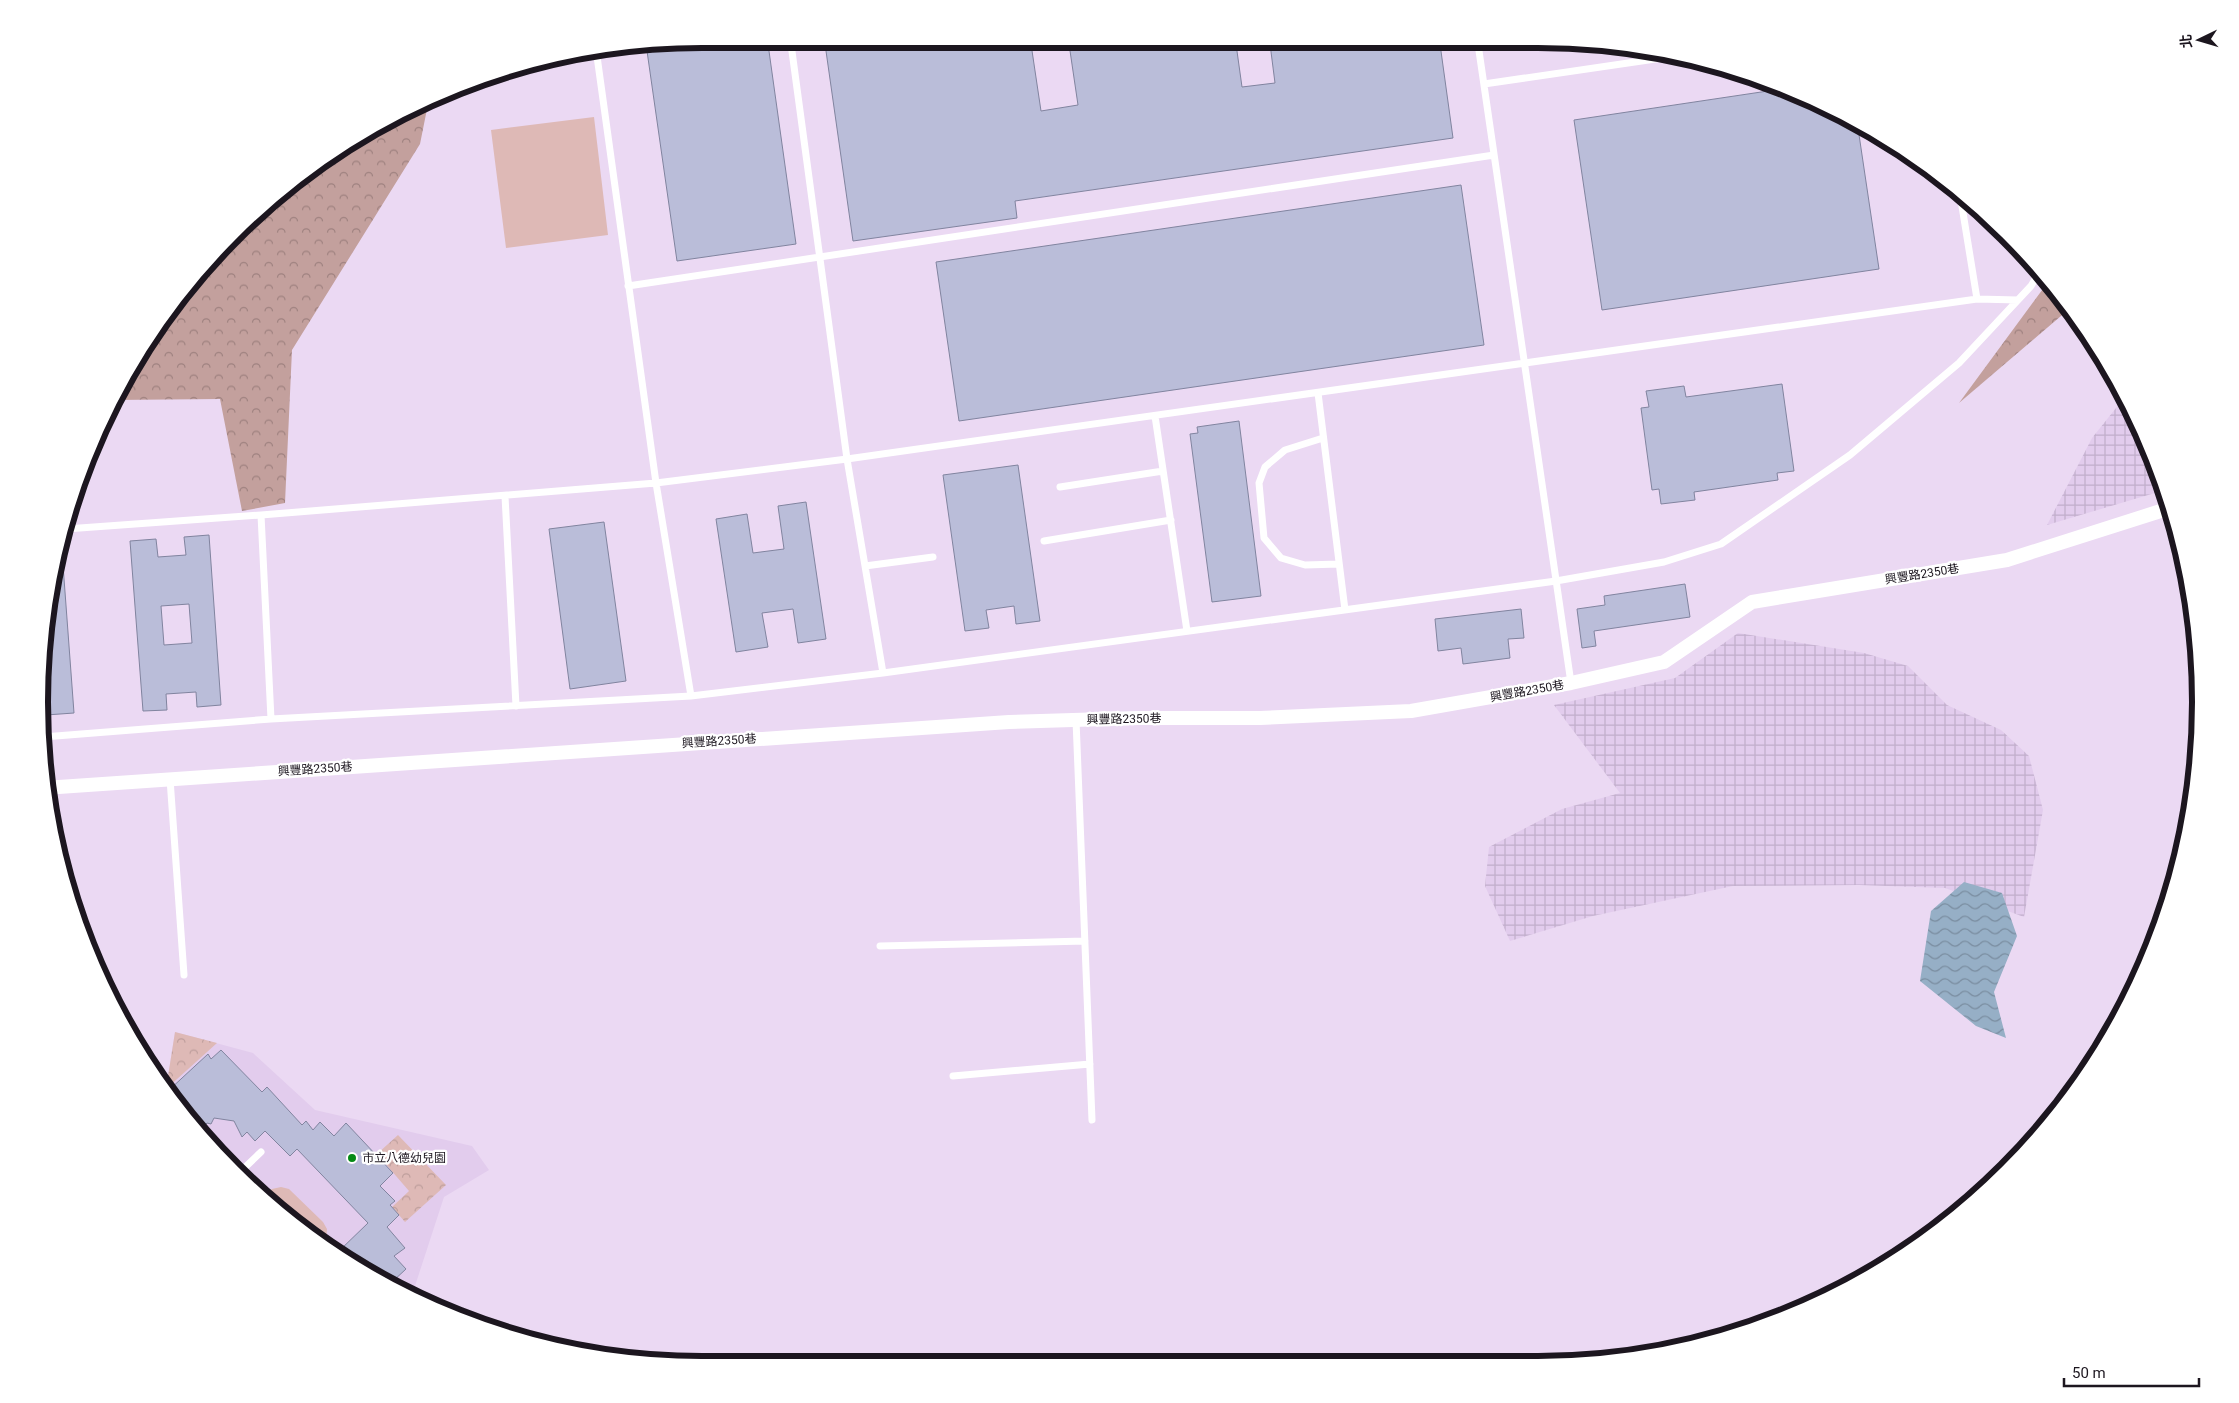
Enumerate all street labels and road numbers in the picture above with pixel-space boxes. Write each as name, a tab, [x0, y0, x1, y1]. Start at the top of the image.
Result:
street label: 興豐路2350巷	[1884, 561, 1960, 587]
street label: 興豐路2350巷	[1489, 678, 1565, 704]
street label: 興豐路2350巷	[1086, 711, 1162, 727]
street label: 興豐路2350巷	[681, 731, 757, 751]
street label: 興豐路2350巷	[277, 759, 353, 779]

